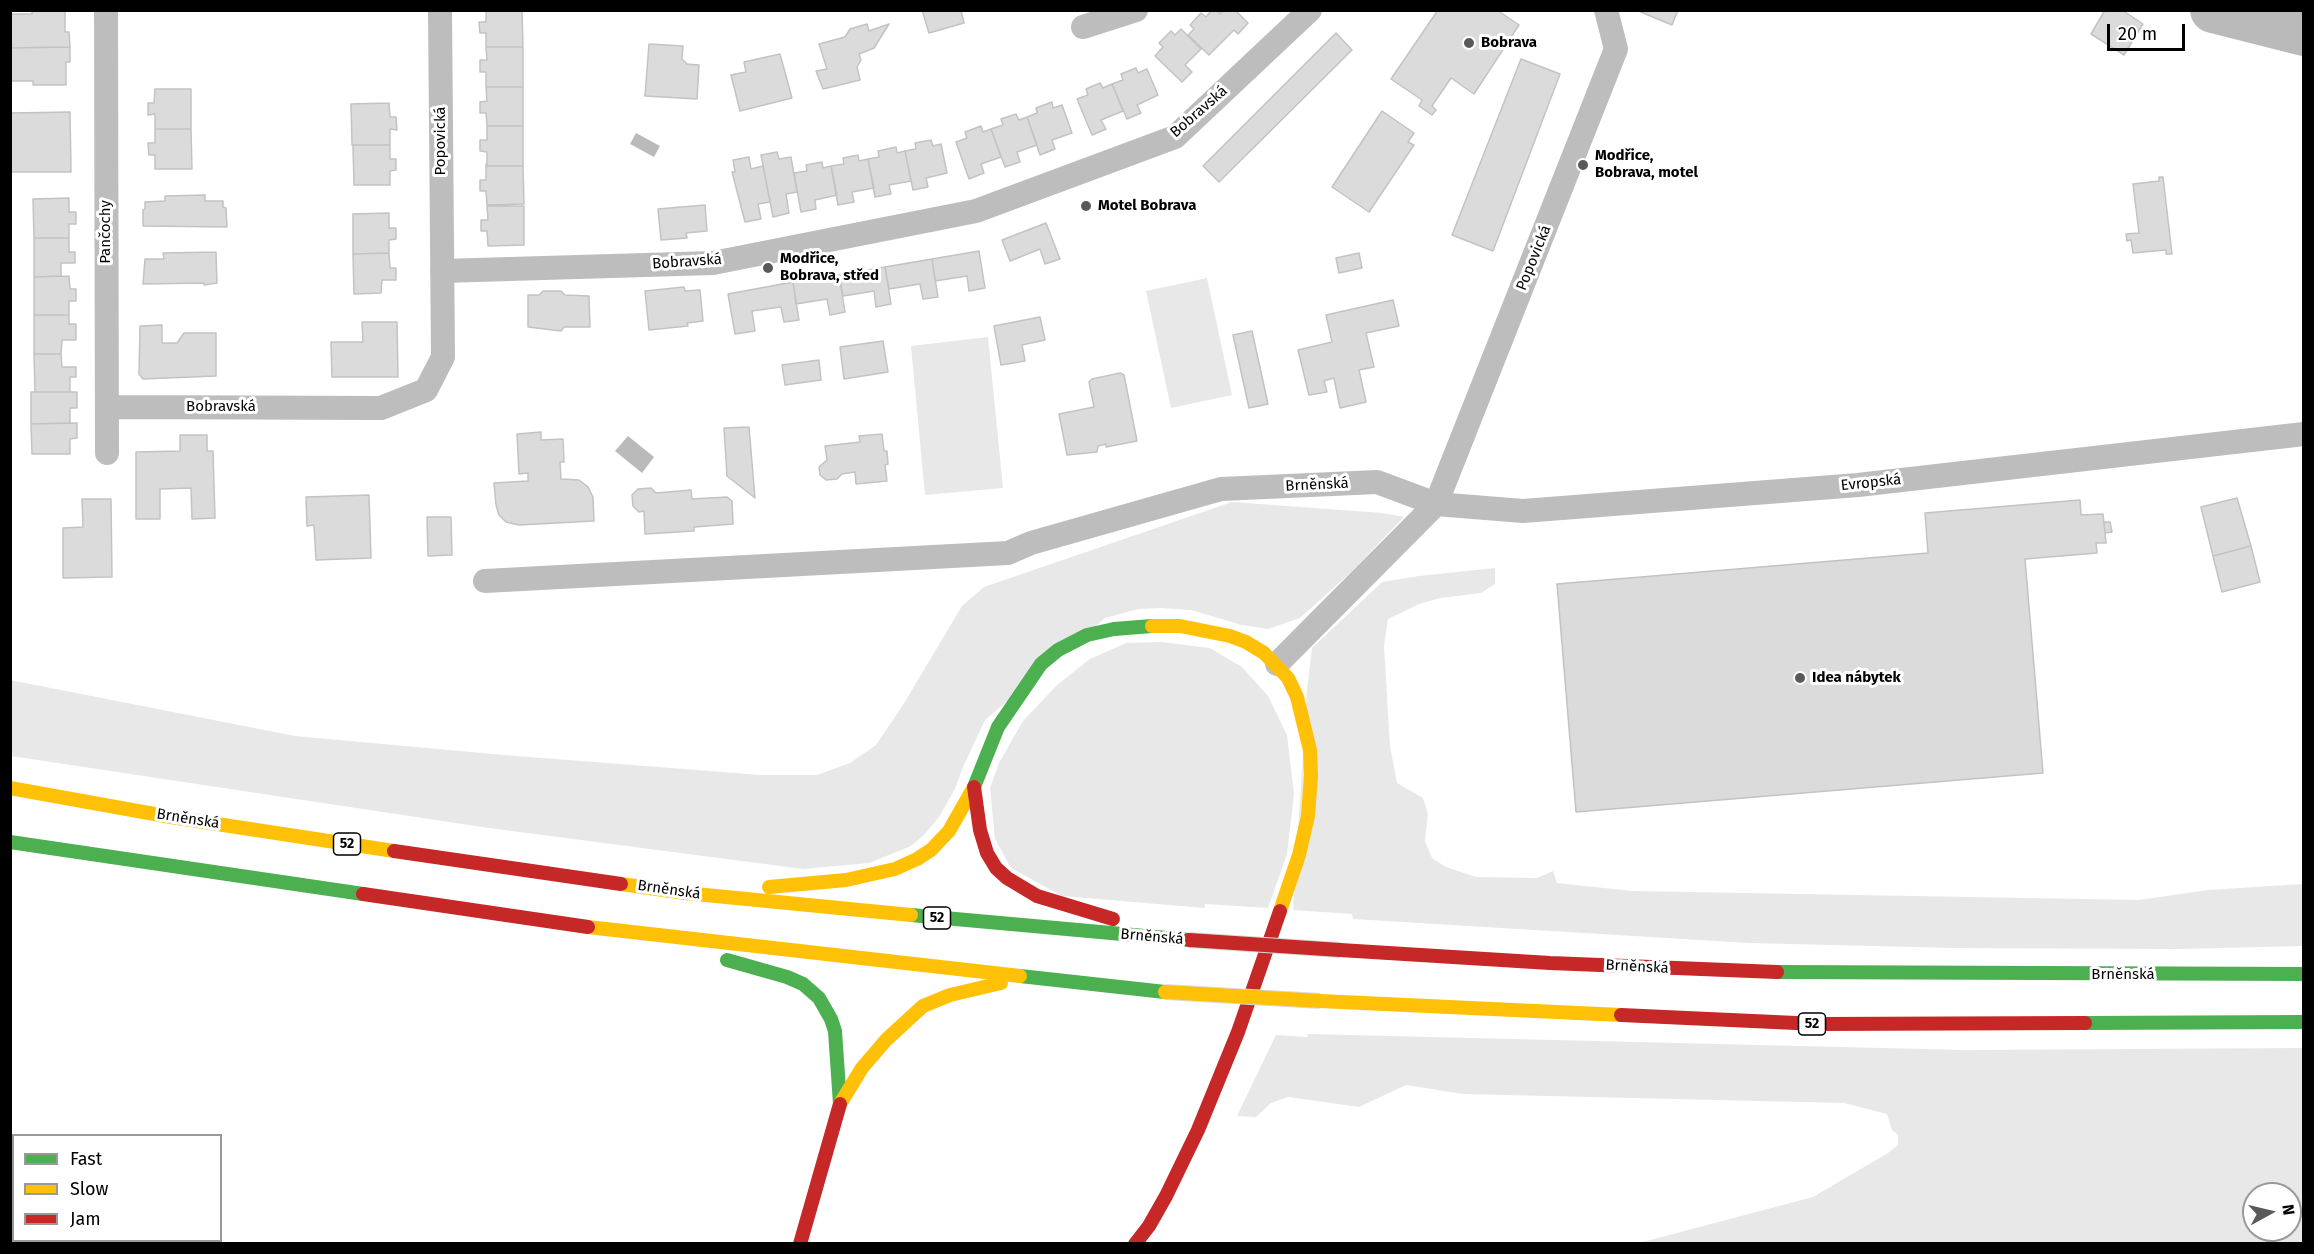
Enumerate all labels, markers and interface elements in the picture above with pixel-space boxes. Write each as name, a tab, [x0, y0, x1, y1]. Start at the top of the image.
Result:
scale bar	[2110, 12, 2188, 50]
text: 20 m	[2118, 23, 2157, 45]
place label: Bobrava	[1481, 34, 1537, 52]
marker: Bobrava	[1462, 36, 1476, 50]
street label: Bobravská	[1167, 82, 1231, 142]
street label: Popovická	[432, 106, 450, 176]
place label: Modřice, Bobrava, motel	[1595, 147, 1698, 182]
marker: Modřice, Bobrava, motel	[1576, 158, 1590, 172]
place label: Motel Bobrava	[1098, 197, 1196, 215]
marker: Motel Bobrava	[1079, 199, 1093, 213]
street label: Pančochy	[97, 200, 115, 264]
street label: Popovická	[1513, 223, 1555, 293]
place label: Modřice, Bobrava, střed	[780, 250, 879, 285]
street label: Bobravská	[652, 251, 722, 273]
marker: Modřice, Bobrava, střed	[761, 261, 775, 275]
street label: Bobravská	[186, 398, 256, 416]
street label: Evropská	[1840, 471, 1902, 495]
street label: Brněnská	[1285, 474, 1349, 496]
place label: Idea nábytek	[1812, 669, 1901, 687]
marker: Idea nábytek	[1793, 671, 1807, 685]
street label: Brněnská	[155, 805, 221, 833]
road number: 52	[334, 833, 360, 855]
street label: Brněnská	[636, 877, 702, 903]
road number: 52	[924, 907, 950, 929]
street label: Brněnská	[1120, 925, 1184, 949]
street label: Brněnská	[1605, 956, 1669, 978]
street label: Brněnská	[2091, 966, 2155, 984]
road number: 52	[1798, 1013, 1826, 1035]
legend	[12, 1134, 222, 1242]
text: Fast	[70, 1148, 102, 1170]
text: Slow	[70, 1178, 108, 1200]
north arrow	[2242, 1182, 2302, 1242]
text: N	[2278, 1203, 2298, 1216]
text: Jam	[70, 1208, 101, 1230]

